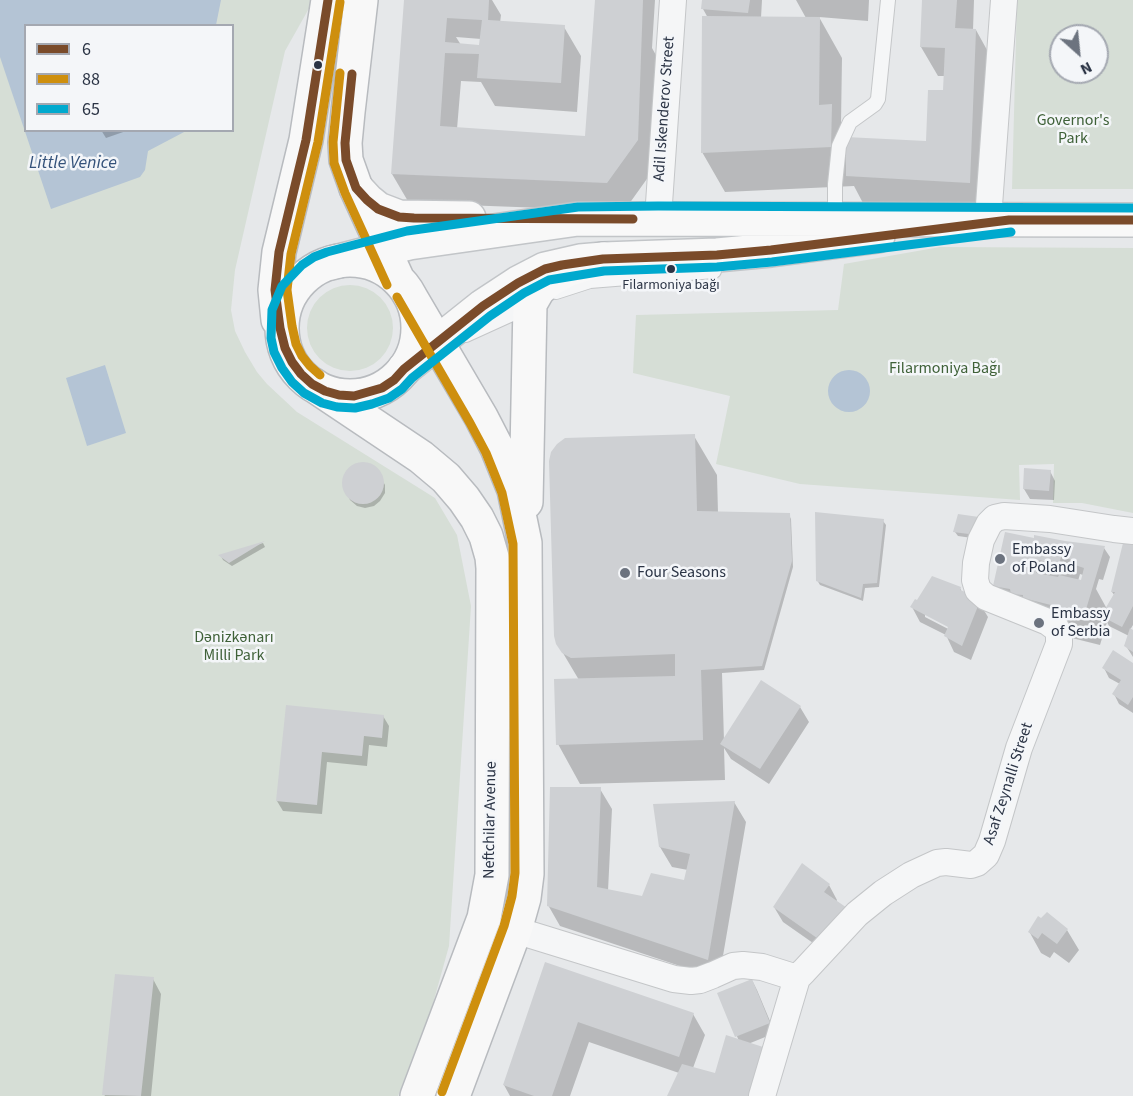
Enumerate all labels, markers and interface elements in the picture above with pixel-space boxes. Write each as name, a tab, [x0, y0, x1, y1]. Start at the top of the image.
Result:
legend	[24, 24, 234, 132]
north arrow	[1049, 24, 1109, 84]
street label: Adil Iskenderov Street	[650, 36, 680, 182]
text: 6	[82, 37, 91, 62]
text: N	[1077, 56, 1096, 80]
unlabelled marker	[312, 59, 324, 71]
text: 88	[82, 67, 100, 92]
text: 65	[82, 97, 100, 122]
park label: Governor's Park	[1037, 111, 1109, 149]
water label: Little Venice	[29, 153, 117, 175]
marker: Filarmoniya bağı	[665, 263, 677, 275]
place label: Filarmoniya bağı	[622, 278, 720, 294]
park label: Filarmoniya Bağı	[889, 359, 1001, 379]
place label: Embassy of Poland	[1012, 540, 1076, 578]
marker: Embassy of Poland	[993, 552, 1007, 566]
place label: Four Seasons	[637, 563, 726, 583]
marker: Four Seasons	[618, 566, 632, 580]
place label: Embassy of Serbia	[1051, 604, 1110, 642]
marker: Embassy of Serbia	[1032, 616, 1046, 630]
park label: Dənizkənarı Milli Park	[194, 628, 274, 666]
street label: Asaf Zeynalli Street	[980, 720, 1038, 848]
street label: Neftchilar Avenue	[480, 761, 502, 879]

